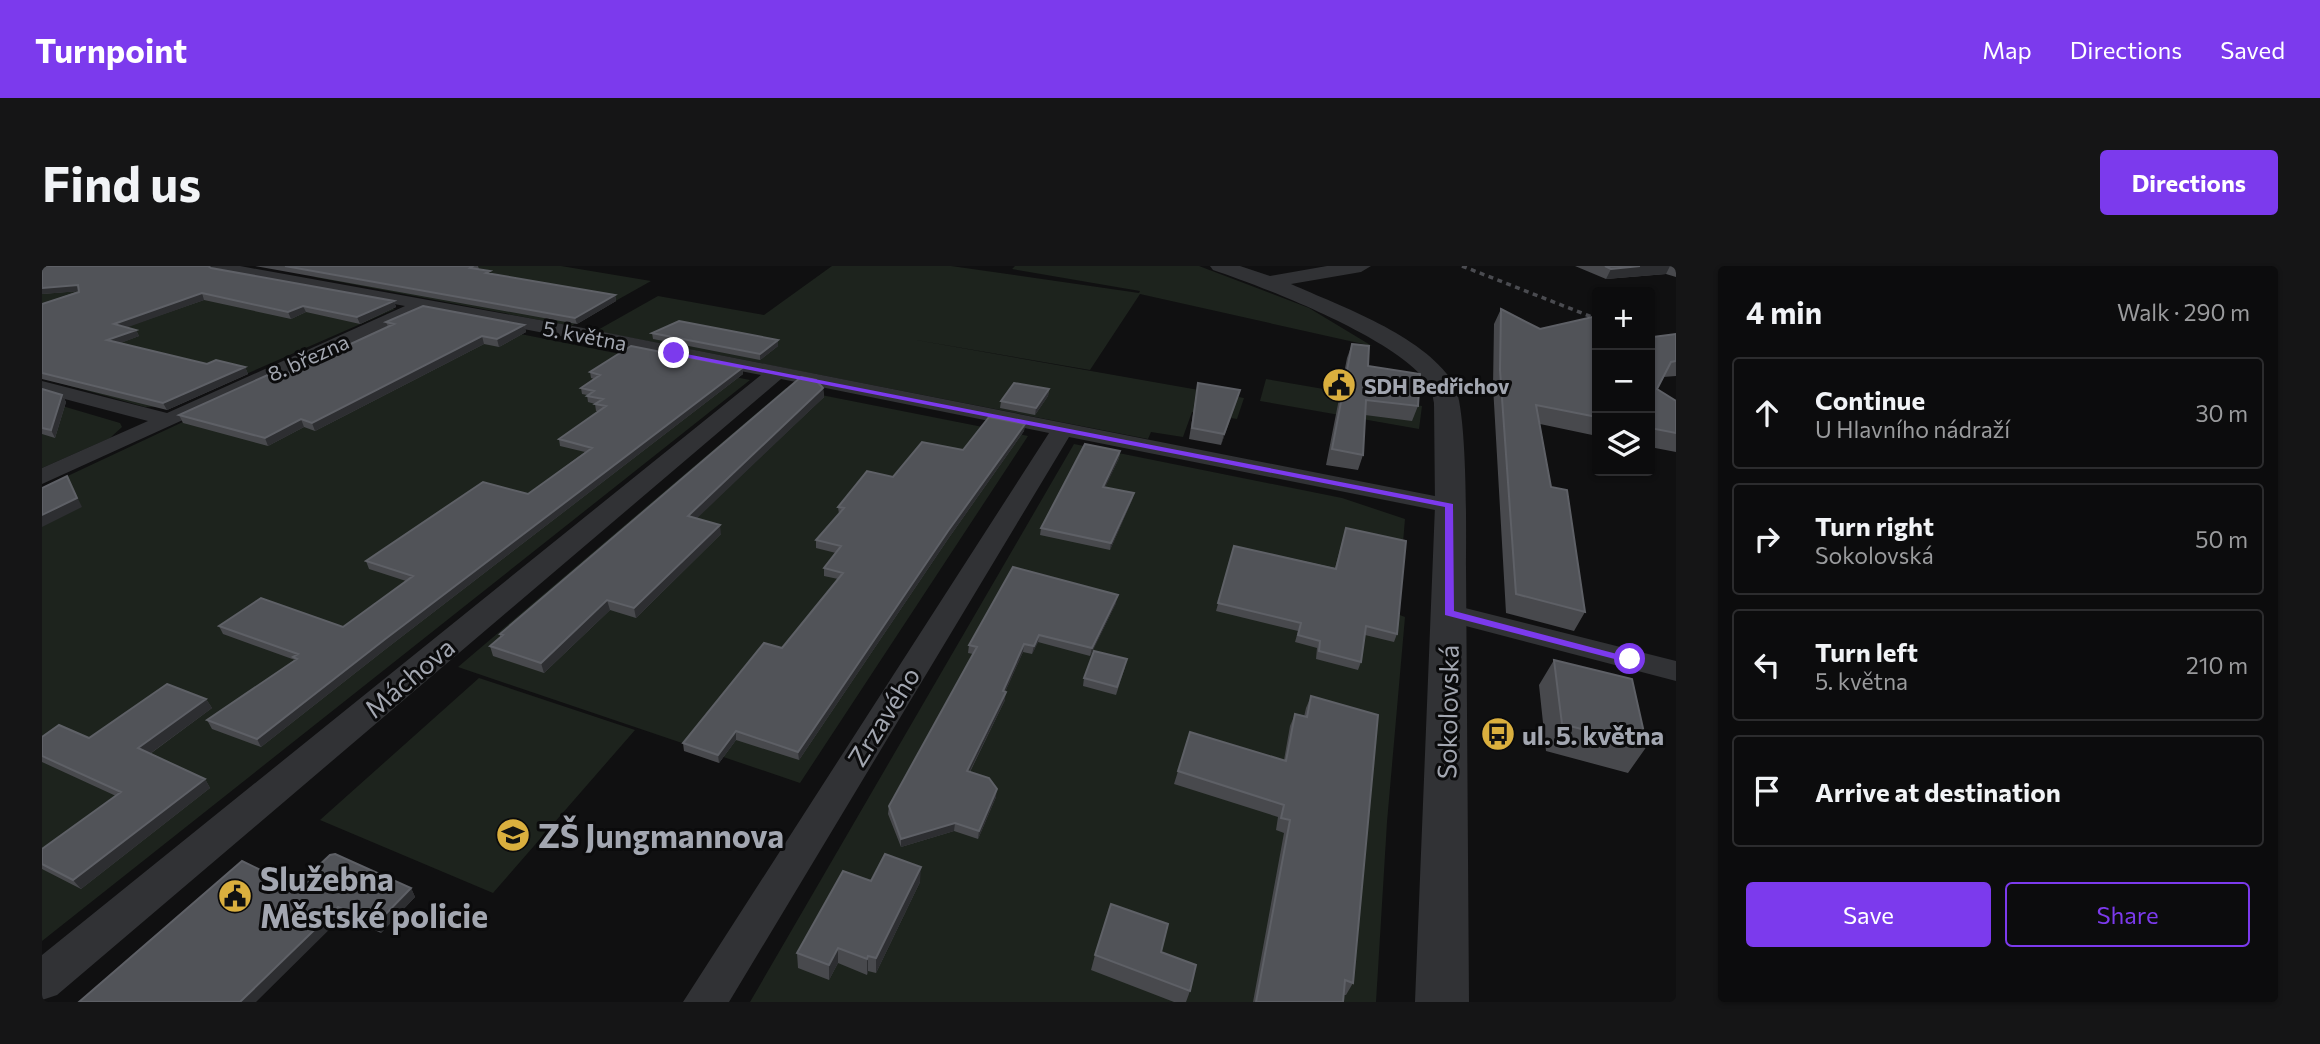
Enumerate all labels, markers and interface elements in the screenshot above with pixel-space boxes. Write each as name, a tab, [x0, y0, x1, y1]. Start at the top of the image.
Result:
text: Turnpoint	[35, 29, 187, 70]
text: Map	[1982, 35, 2032, 64]
text: Directions	[2070, 35, 2182, 64]
text: Saved	[2220, 35, 2285, 64]
button: Directions	[2100, 150, 2278, 215]
text: Find us	[42, 152, 201, 212]
map controls	[1592, 287, 1655, 476]
button: +	[1592, 287, 1655, 350]
text: 4 min	[1746, 293, 1822, 330]
text: Walk · 290 m	[2117, 298, 2250, 326]
street label: 5. května	[541, 315, 629, 355]
street label: 8. března	[263, 328, 353, 386]
route end	[658, 337, 689, 368]
button: −	[1592, 350, 1655, 413]
public building icon: SDH Bedřichov	[1320, 366, 1358, 404]
place label: SDH Bedřichov	[1364, 373, 1510, 398]
text: Continue	[1815, 384, 1925, 415]
icon: ahead	[1748, 394, 1786, 432]
text: 30 m	[2195, 399, 2248, 427]
button: layers	[1592, 413, 1655, 476]
text: U Hlavního nádraží	[1815, 415, 2010, 443]
text: Turn right	[1815, 510, 1934, 541]
icon: right	[1748, 520, 1786, 558]
text: 50 m	[2195, 525, 2248, 553]
text: Sokolovská	[1815, 541, 1934, 569]
street label: Máchova	[358, 631, 460, 723]
text: Turn left	[1815, 636, 1918, 667]
route start	[1614, 643, 1645, 674]
street label: Sokolovská	[1430, 645, 1464, 779]
icon: left	[1748, 646, 1786, 684]
text: 210 m	[2186, 651, 2248, 679]
street label: Zrzavého	[840, 661, 926, 771]
text: 5. května	[1815, 667, 1908, 695]
bus stop icon: ul. 5. května	[1479, 715, 1517, 753]
place label: ul. 5. května	[1522, 719, 1664, 750]
icon: arrive	[1748, 772, 1786, 810]
text: Arrive at destination	[1815, 776, 2061, 807]
place label: ZŠ Jungmannova	[538, 815, 784, 855]
school or university icon: ZŠ Jungmannova	[494, 816, 532, 854]
place label: Služebna Městské policie	[260, 858, 488, 935]
public building icon: Služebna Městské policie	[216, 877, 254, 915]
button: Save	[1746, 882, 1991, 947]
button: Share	[2005, 882, 2250, 947]

